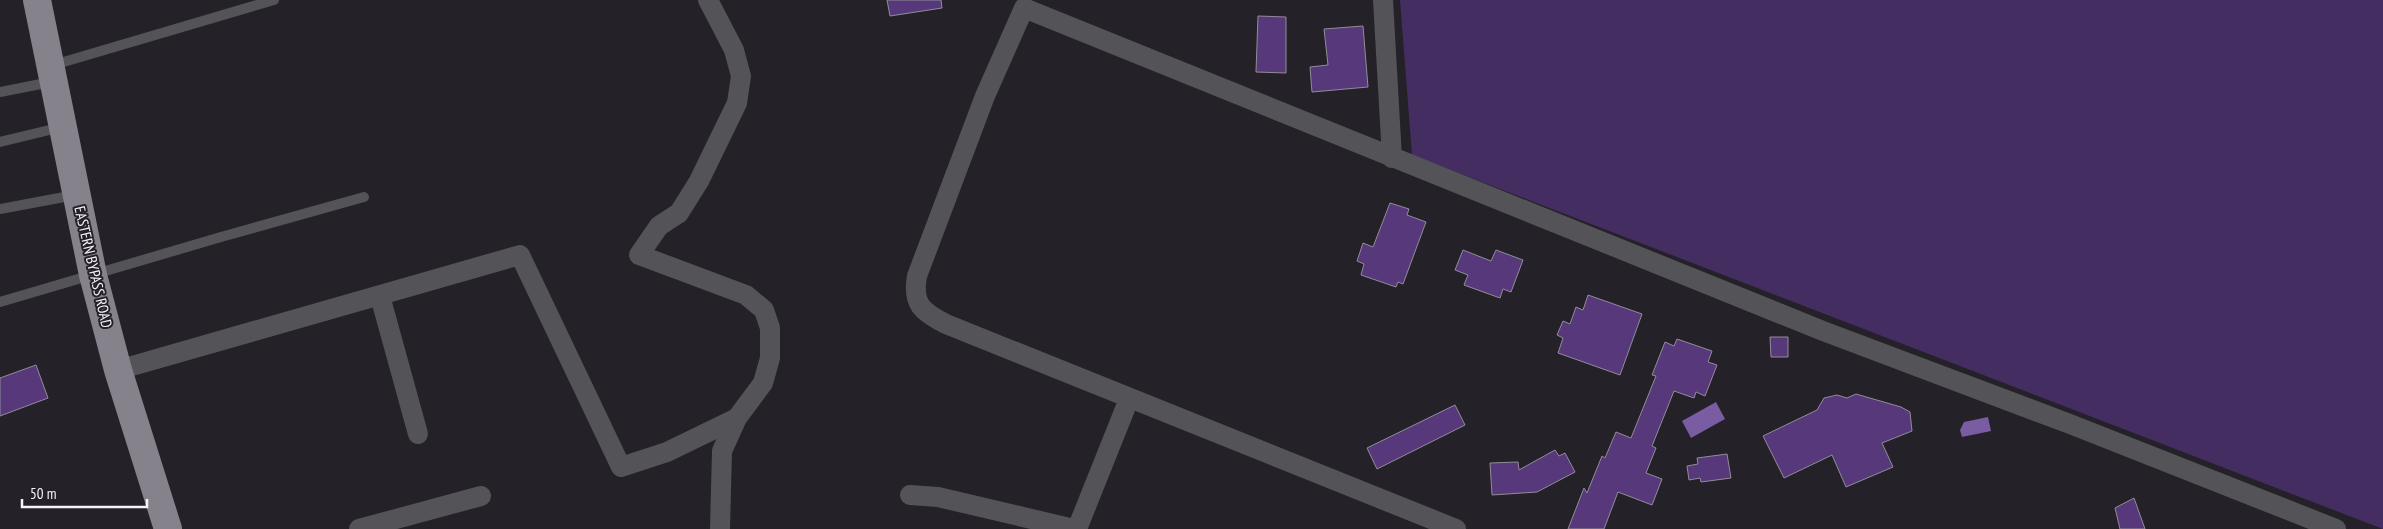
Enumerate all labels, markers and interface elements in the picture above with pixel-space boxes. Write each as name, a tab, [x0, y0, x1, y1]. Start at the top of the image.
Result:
street label: EASTERN BYPASS ROAD	[70, 204, 117, 330]
scale bar	[22, 476, 148, 508]
text: 50 m	[30, 484, 56, 503]

